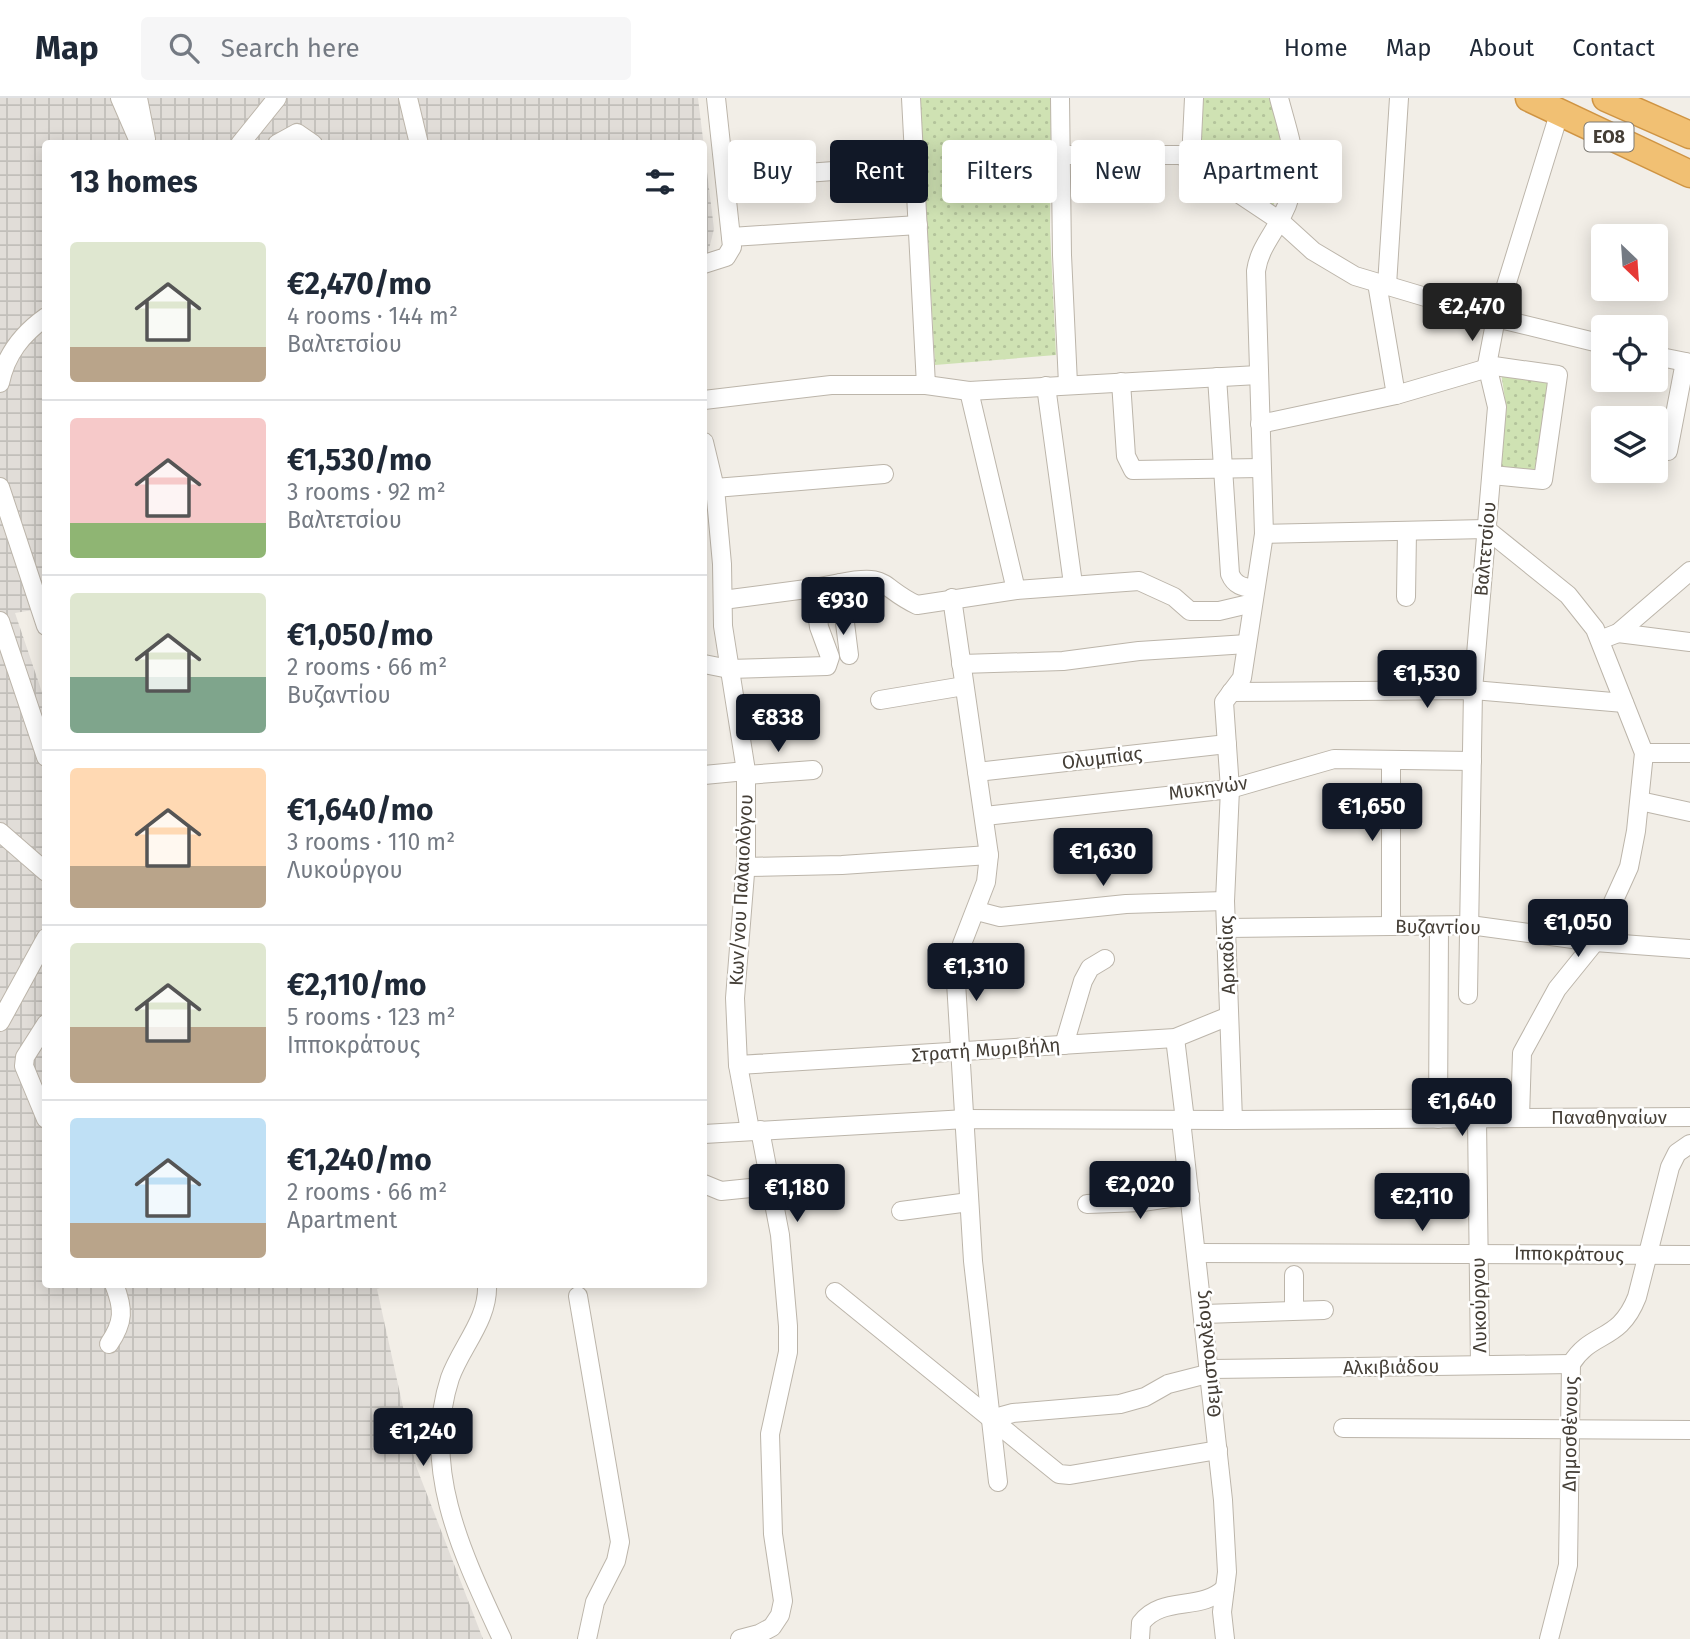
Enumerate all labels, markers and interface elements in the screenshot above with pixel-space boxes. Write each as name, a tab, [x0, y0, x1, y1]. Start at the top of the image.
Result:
search box	[141, 17, 631, 80]
text: Map	[35, 28, 99, 68]
icon: search	[165, 29, 203, 67]
text: Search here	[221, 33, 360, 64]
text: Home	[1284, 34, 1348, 62]
text: Map	[1386, 34, 1432, 62]
text: About	[1470, 34, 1534, 62]
text: Contact	[1572, 34, 1655, 62]
road number: ΕΟ8	[1584, 122, 1634, 152]
chip: Buy	[728, 140, 816, 203]
chip: Rent	[830, 140, 928, 203]
chip: Filters	[942, 140, 1057, 203]
chip: New	[1071, 140, 1165, 203]
chip: Apartment	[1179, 140, 1342, 203]
icon: filters	[641, 163, 679, 201]
text: 13 homes	[70, 164, 198, 200]
north arrow	[1591, 224, 1668, 301]
map controls	[1591, 224, 1668, 483]
text: €2,470/mo	[287, 266, 431, 302]
icon: home	[126, 270, 210, 354]
pin: €2,470	[1415, 284, 1529, 343]
text: €2,470	[1439, 292, 1505, 320]
text: 4 rooms · 144 m²	[287, 302, 458, 330]
button: locate	[1591, 315, 1668, 392]
text: Βαλτετσίου	[287, 330, 402, 358]
button: layers	[1591, 406, 1668, 483]
text: €1,530/mo	[287, 442, 432, 478]
icon: home	[126, 446, 210, 530]
text: 3 rooms · 92 m²	[287, 478, 446, 506]
street label: Βαλτετσίου	[1469, 501, 1501, 597]
text: Βαλτετσίου	[287, 506, 402, 534]
pin: €930	[802, 578, 884, 637]
text: €930	[817, 586, 869, 614]
text: €1,050/mo	[287, 617, 433, 653]
icon: home	[126, 621, 210, 705]
pin: €1,530	[1370, 650, 1484, 710]
text: 2 rooms · 66 m²	[287, 653, 447, 681]
text: €1,530	[1394, 659, 1460, 687]
text: Βυζαντίου	[287, 681, 391, 709]
pin: €838	[737, 694, 819, 754]
text: €838	[752, 703, 804, 731]
street label: Ολυμπίας	[1061, 742, 1144, 774]
street label: Μυκηνών	[1167, 771, 1249, 805]
pin: €1,650	[1315, 784, 1429, 843]
text: €1,640/mo	[287, 792, 434, 828]
text: €1,650	[1338, 792, 1406, 820]
street label: Κων/νου Παλαιολόγου	[724, 794, 758, 986]
icon: home	[126, 796, 210, 880]
text: 3 rooms · 110 m²	[287, 828, 455, 856]
pin: €1,630	[1046, 828, 1160, 888]
text: €1,630	[1069, 837, 1137, 865]
text: Λυκούργου	[287, 856, 403, 884]
pin: €1,050	[1521, 900, 1635, 959]
text: €1,050	[1544, 908, 1612, 936]
street label: Αρκαδίας	[1214, 915, 1240, 995]
street label: Βυζαντίου	[1395, 915, 1481, 939]
pin: €1,310	[919, 944, 1033, 1003]
text: €1,310	[943, 952, 1009, 980]
text: €2,110/mo	[287, 967, 427, 1003]
icon: home	[126, 971, 210, 1055]
text: 5 rooms · 123 m²	[287, 1003, 455, 1031]
text: Ιπποκράτους	[287, 1031, 420, 1059]
street label: Στρατή Μυριβήλη	[911, 1033, 1061, 1067]
pin: €1,640	[1405, 1079, 1519, 1138]
text: €1,640	[1428, 1087, 1496, 1115]
street label: Παναθηναίων	[1551, 1106, 1667, 1129]
text: €1,240/mo	[287, 1142, 432, 1178]
icon: home	[126, 1146, 210, 1230]
pin: €2,020	[1083, 1162, 1197, 1221]
pin: €1,180	[740, 1164, 854, 1224]
text: €2,020	[1105, 1170, 1175, 1198]
text: €1,180	[765, 1173, 829, 1201]
pin: €2,110	[1365, 1174, 1479, 1233]
text: 2 rooms · 66 m²	[287, 1178, 447, 1206]
text: €2,110	[1391, 1182, 1453, 1210]
text: Apartment	[287, 1206, 397, 1234]
street label: Ιπποκράτους	[1514, 1242, 1624, 1266]
street label: Λυκούργου	[1467, 1257, 1491, 1353]
street label: Θεμιστοκλέους	[1190, 1289, 1226, 1419]
street label: Αλκιβιάδου	[1343, 1355, 1439, 1379]
street label: Δημοσθένους	[1557, 1376, 1583, 1492]
pin: €1,240	[366, 1408, 480, 1468]
text: €1,240	[390, 1417, 456, 1445]

